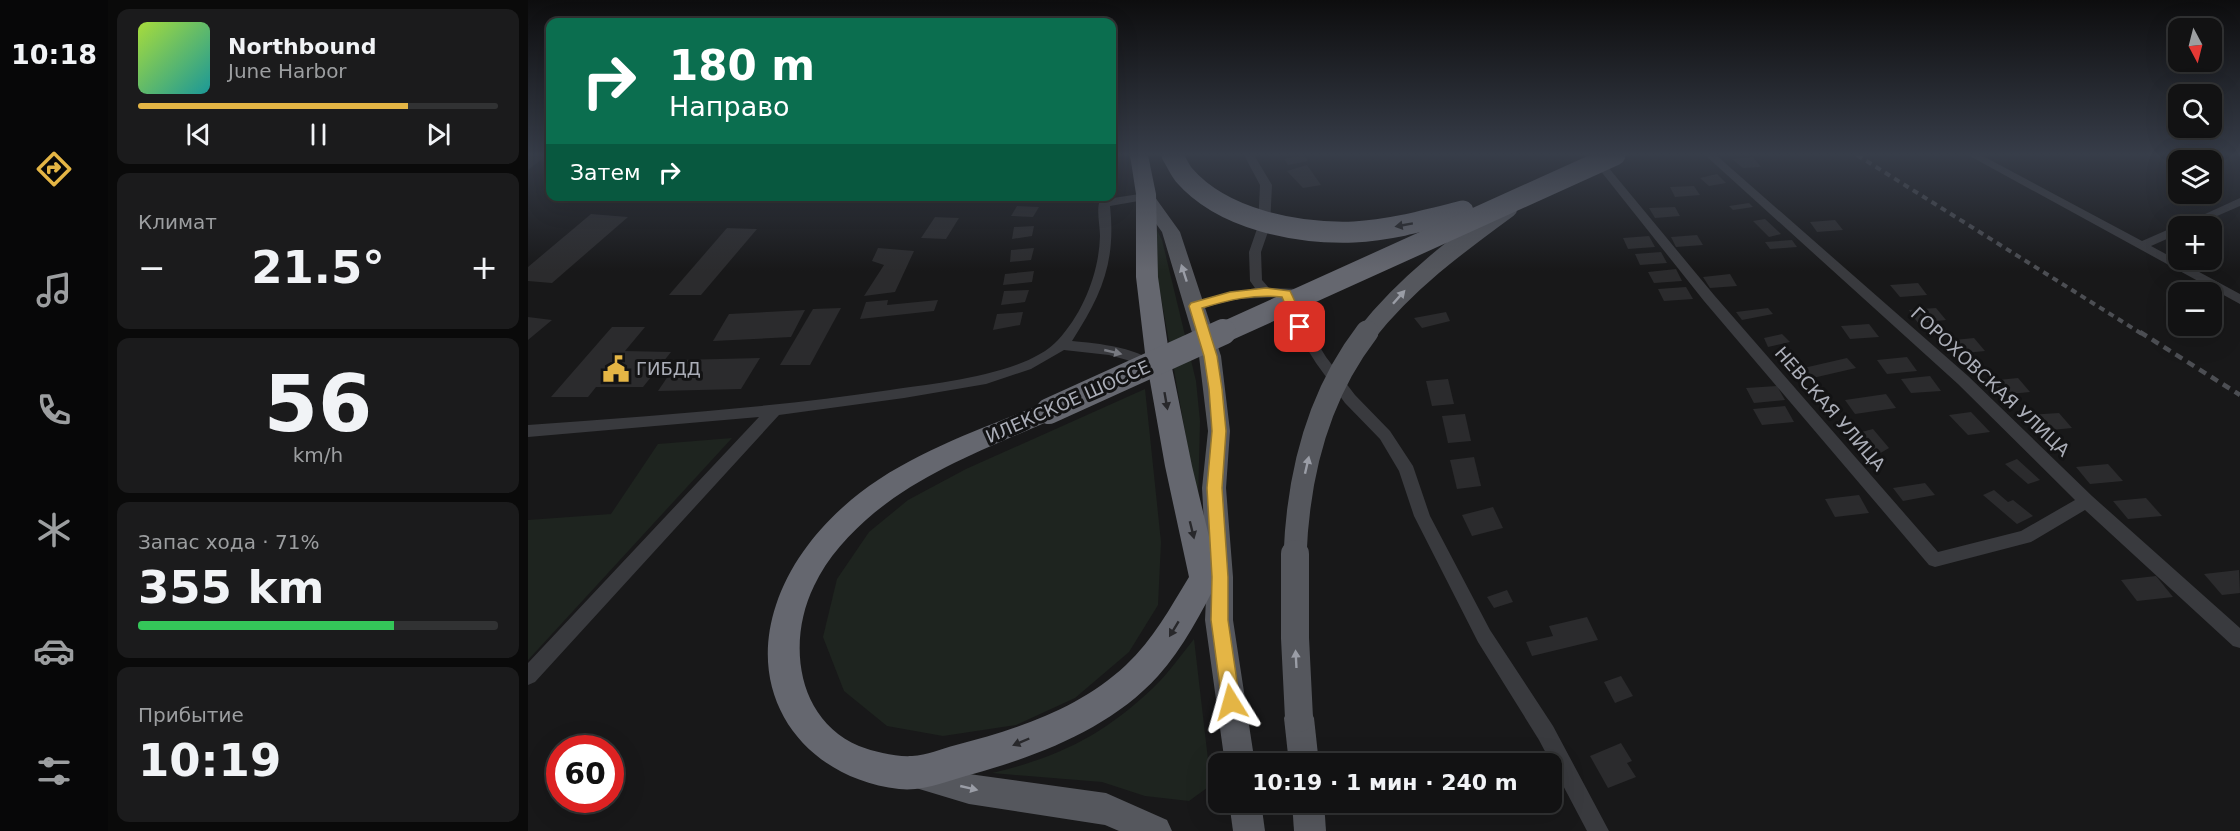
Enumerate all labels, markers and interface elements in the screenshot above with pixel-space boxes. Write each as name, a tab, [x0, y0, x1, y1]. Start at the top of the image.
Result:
north arrow	[2168, 18, 2222, 72]
map controls	[2168, 18, 2222, 336]
text: Northbound	[228, 34, 377, 59]
text: 10:18	[11, 39, 97, 70]
text: 180 m	[669, 41, 815, 90]
icon: right	[570, 42, 648, 120]
text: June Harbor	[228, 59, 347, 83]
button: search	[2168, 84, 2222, 138]
text: Направо	[669, 91, 790, 122]
icon: previous	[182, 118, 215, 151]
icon: pause	[302, 118, 335, 151]
icon: next	[422, 118, 455, 151]
icon: directions	[33, 148, 75, 190]
button: layers	[2168, 150, 2222, 204]
icon: right	[653, 156, 686, 189]
text: Затем	[570, 160, 641, 185]
text: Климат	[138, 210, 217, 234]
button: +	[2168, 216, 2222, 270]
one-way arrow	[1394, 221, 1413, 230]
text: 21.5°	[251, 241, 385, 294]
text: −	[138, 248, 166, 287]
text: +	[470, 248, 498, 287]
one-way arrow	[1179, 264, 1189, 282]
icon: music	[33, 269, 75, 311]
button: −	[2168, 282, 2222, 336]
one-way arrow	[1392, 290, 1405, 305]
pin	[1274, 301, 1325, 352]
street label: ГОРОХОВСКАЯ УЛИЦА	[1907, 303, 2074, 461]
icon: arrive	[1283, 310, 1316, 343]
street label: НЕВСКАЯ УЛИЦА	[1771, 342, 1890, 475]
one-way arrow	[1104, 347, 1123, 357]
public building icon: ГИБДД	[601, 354, 631, 384]
street label: ИЛЕКСКОЕ ШОССЕ	[982, 356, 1153, 447]
place label: ГИБДД	[636, 358, 701, 379]
text: 56	[264, 359, 372, 449]
icon: phone	[33, 389, 75, 431]
one-way arrow	[1162, 392, 1171, 411]
text: km/h	[293, 443, 343, 467]
one-way arrow	[1303, 455, 1312, 474]
icon: climate	[33, 509, 75, 551]
one-way arrow	[1188, 521, 1197, 539]
text: Запас хода · 71%	[138, 530, 319, 554]
text: 355 km	[138, 561, 324, 614]
one-way arrow	[1169, 621, 1180, 637]
icon: car	[33, 630, 75, 672]
one-way arrow	[1291, 650, 1300, 669]
position arrow	[1199, 670, 1263, 734]
text: Прибытие	[138, 703, 244, 727]
text: 10:19	[138, 734, 281, 787]
speed limit sign: 60	[546, 735, 624, 813]
one-way arrow	[1011, 737, 1029, 747]
icon: filters	[33, 750, 75, 792]
text: 10:19 · 1 мин · 240 m	[1252, 770, 1518, 795]
one-way arrow	[959, 784, 978, 794]

